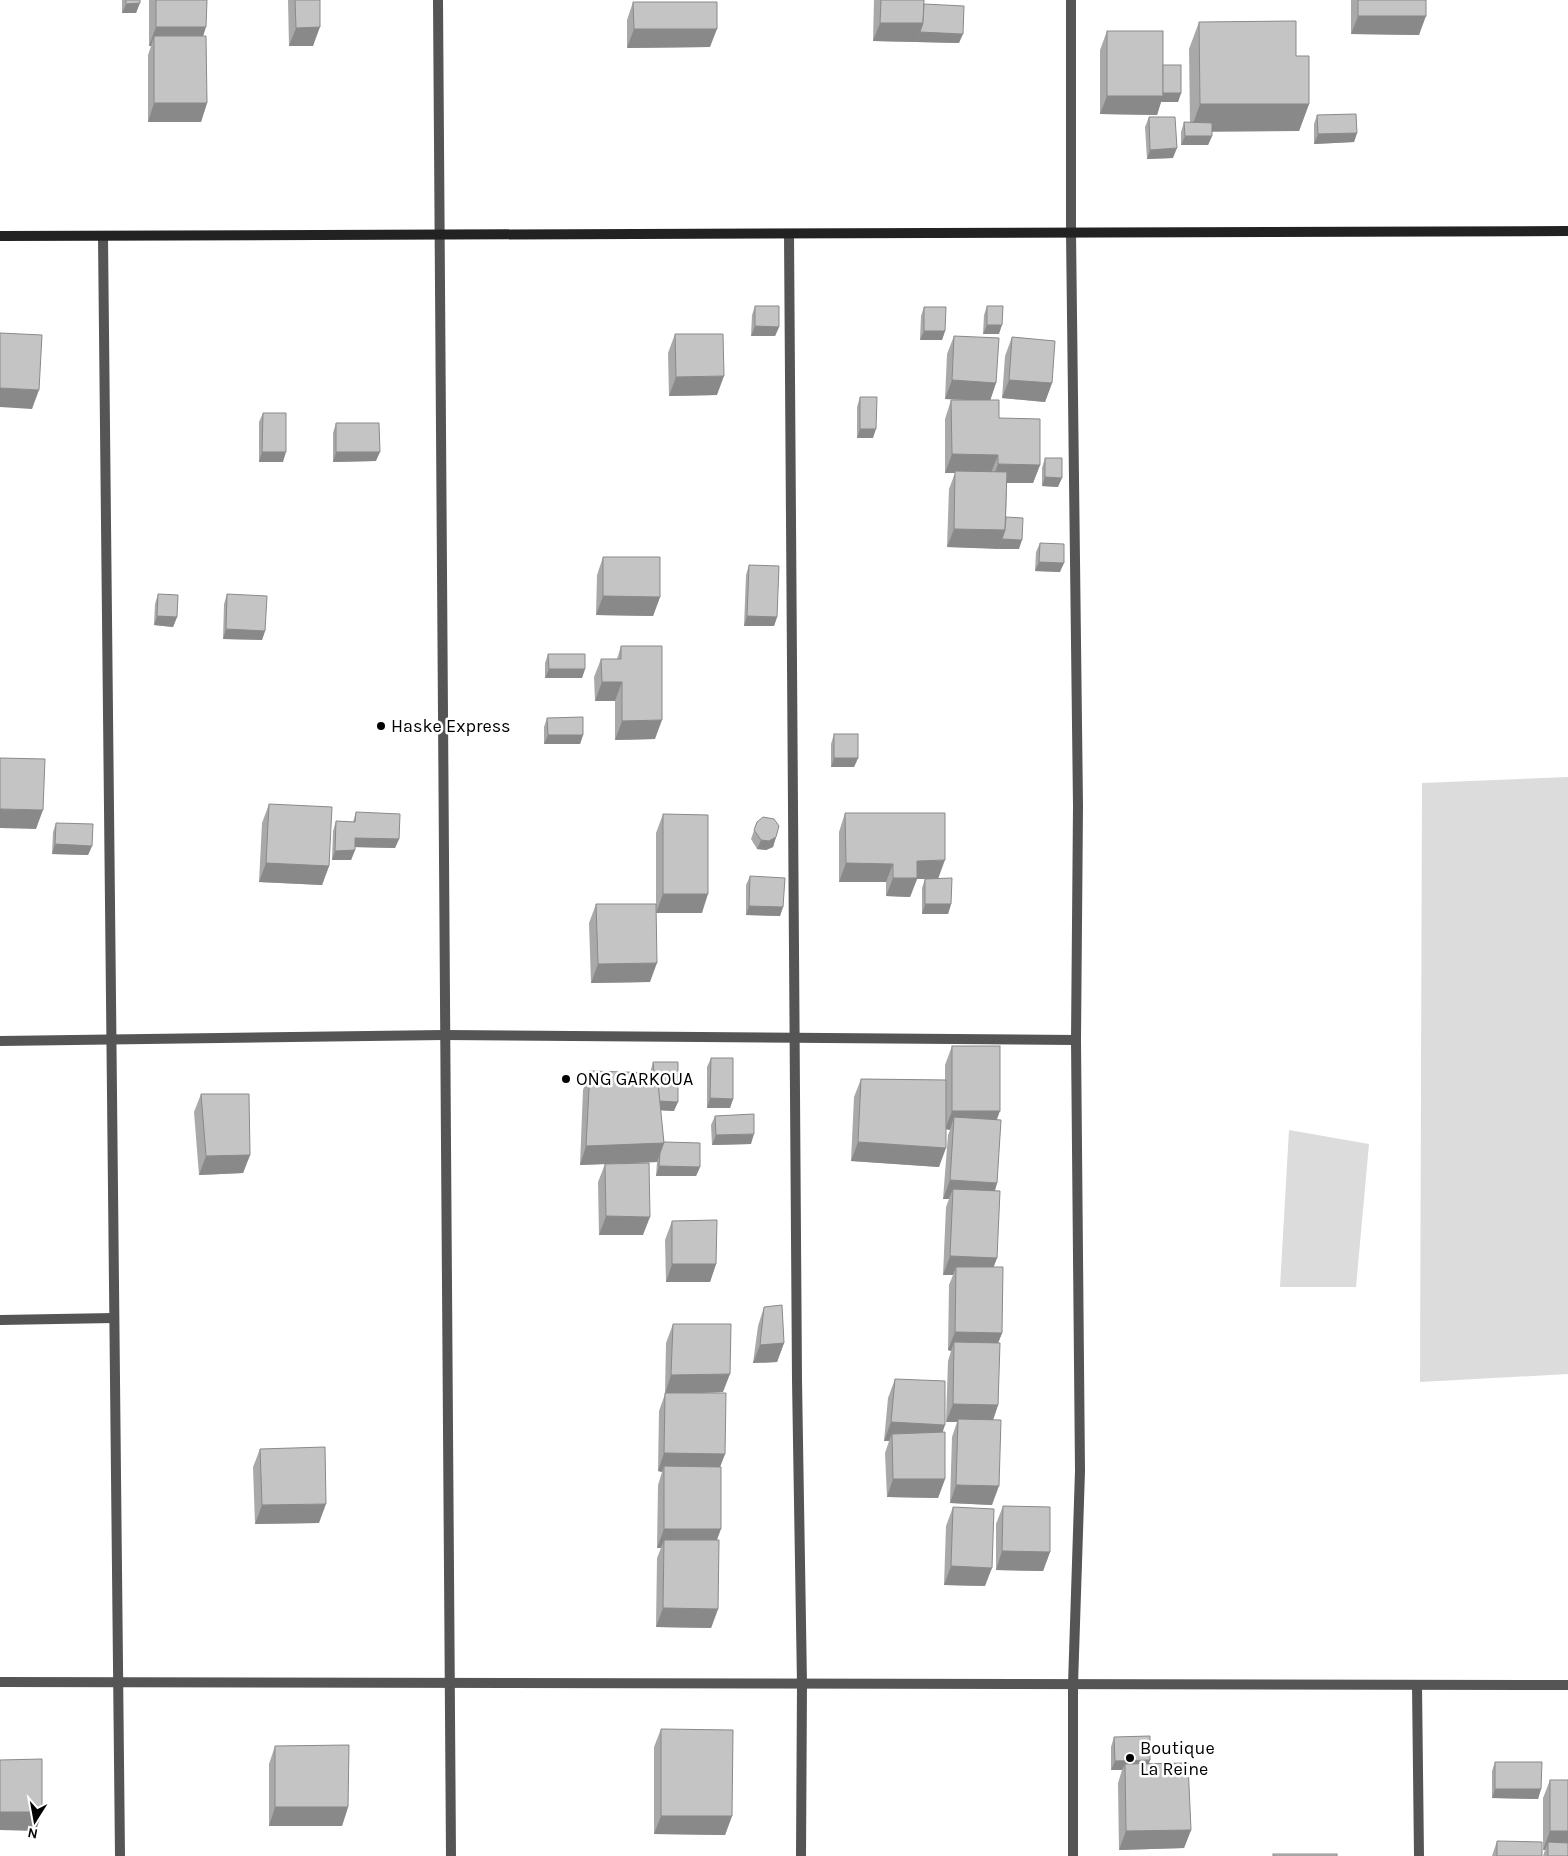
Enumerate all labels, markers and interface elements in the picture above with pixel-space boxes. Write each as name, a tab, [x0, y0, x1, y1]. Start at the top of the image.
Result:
place label: Haske Express	[391, 715, 511, 737]
marker: Haske Express	[375, 720, 387, 732]
place label: ONG GARKOUA	[576, 1068, 693, 1090]
marker: ONG GARKOUA	[560, 1073, 572, 1085]
place label: Boutique La Reine	[1140, 1737, 1215, 1780]
marker: Boutique La Reine	[1124, 1752, 1136, 1764]
north arrow	[10, 1796, 60, 1846]
text: N	[26, 1824, 39, 1843]

